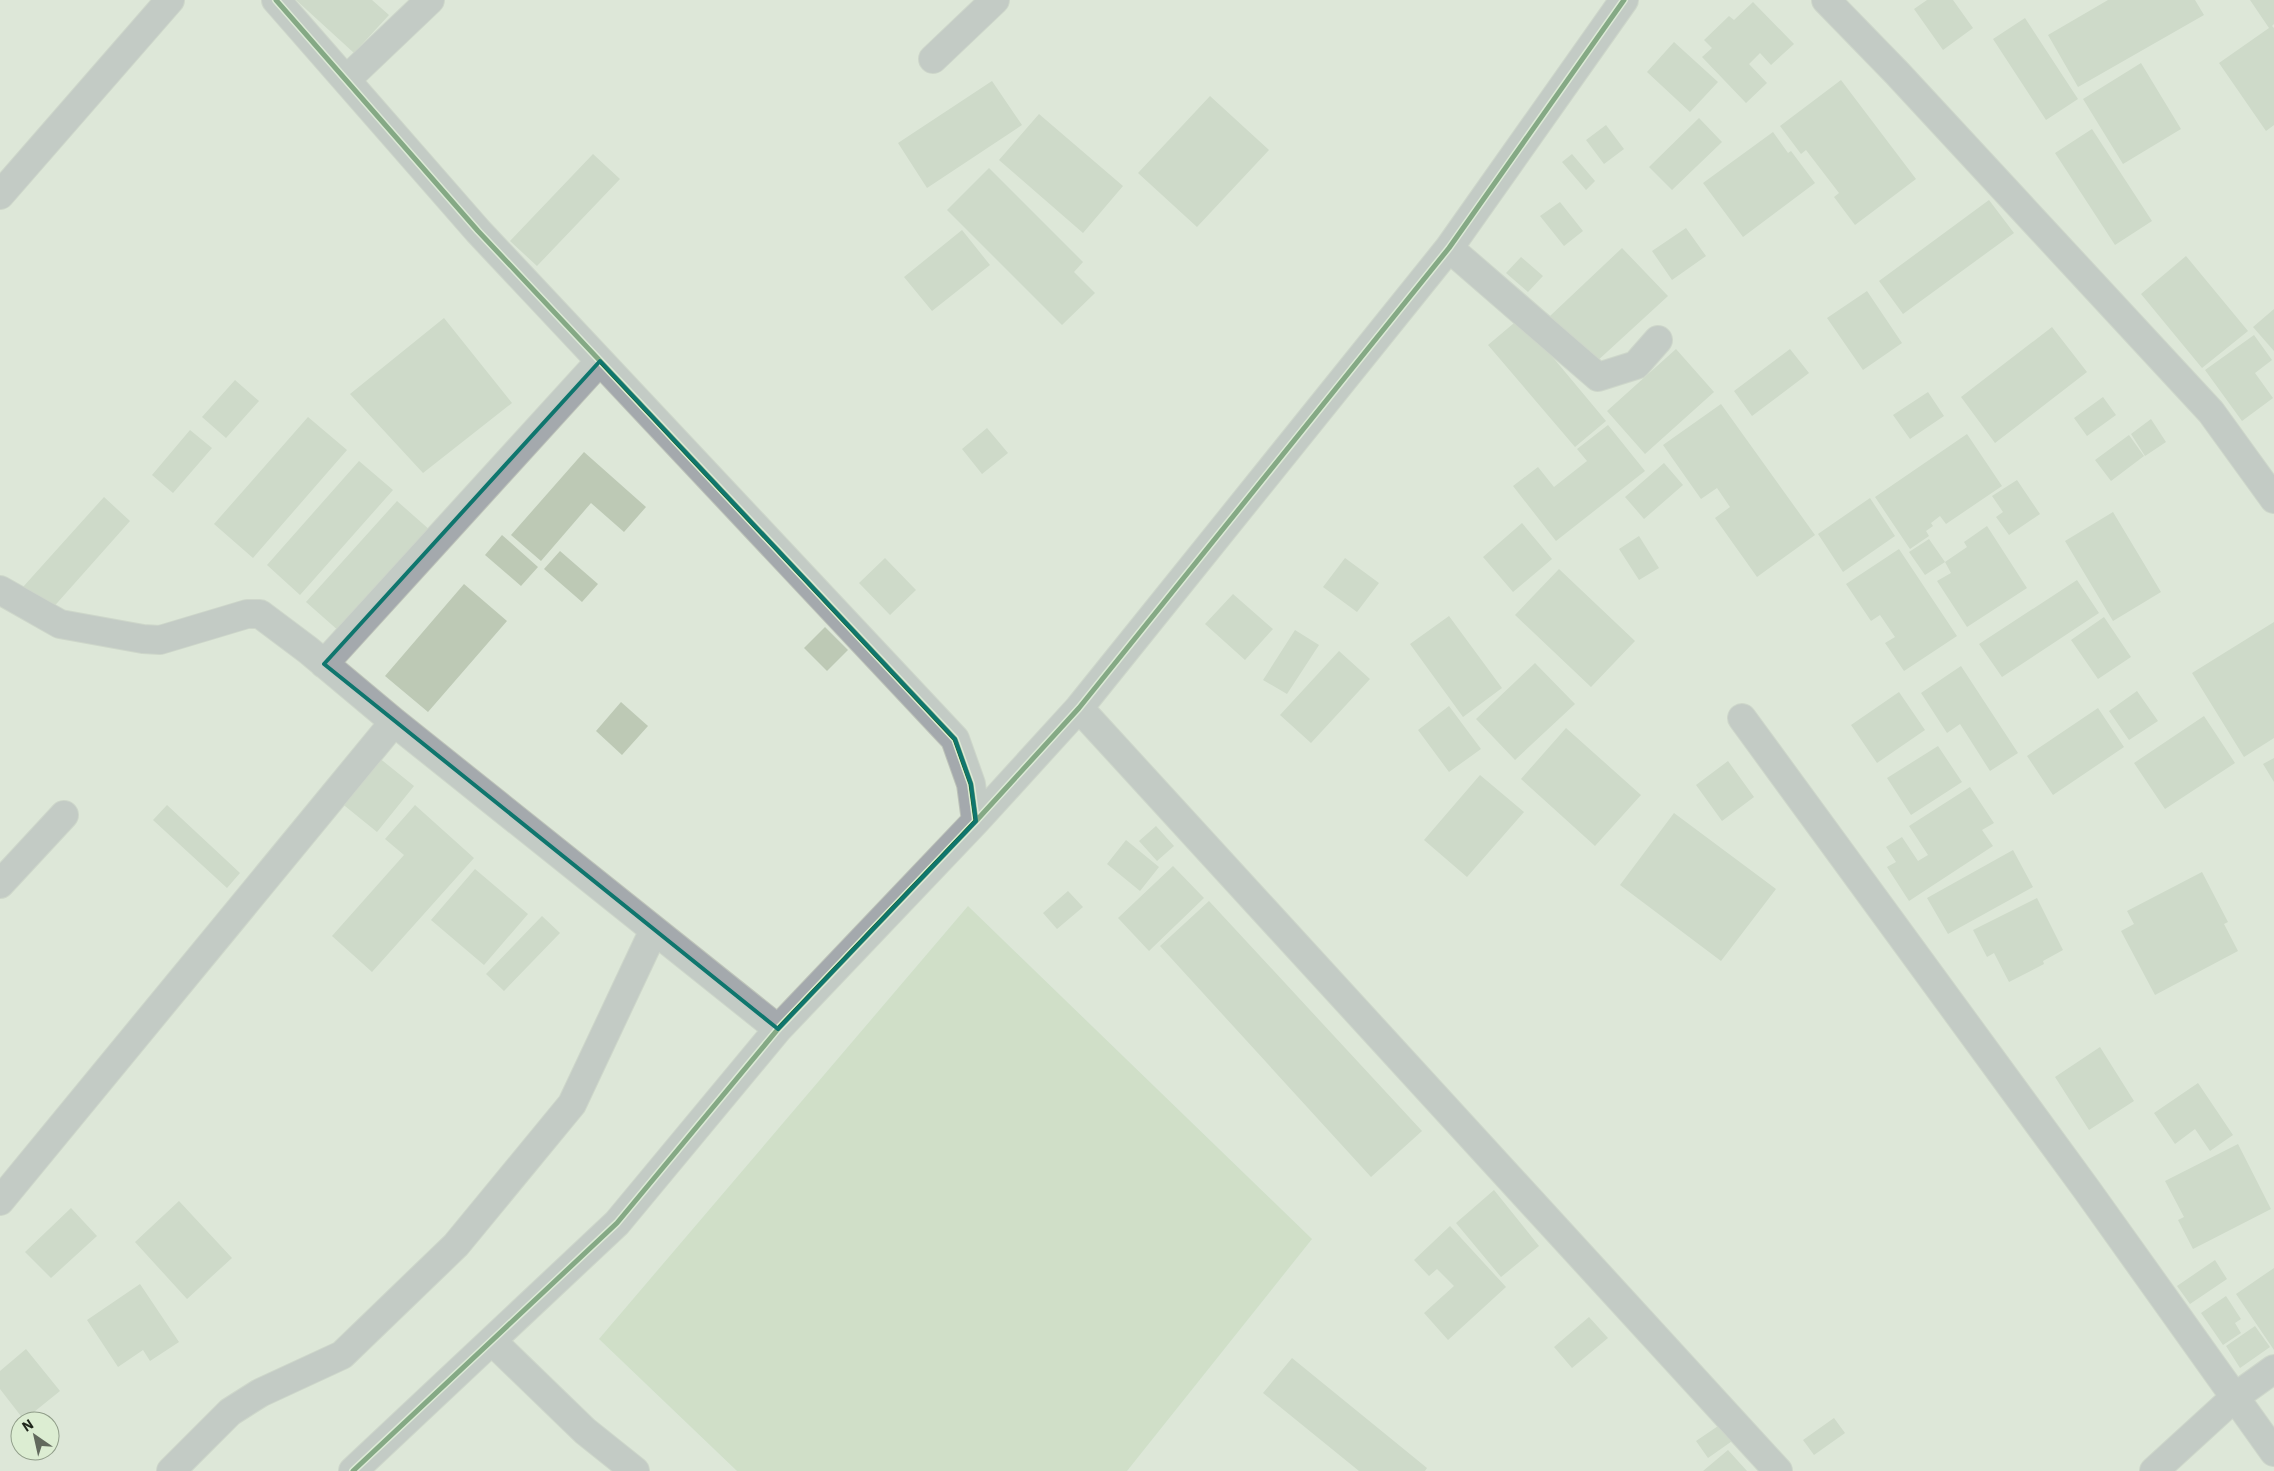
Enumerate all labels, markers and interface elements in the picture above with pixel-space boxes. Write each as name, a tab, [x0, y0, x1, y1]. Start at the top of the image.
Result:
north arrow	[10, 1411, 60, 1461]
text: N	[18, 1415, 37, 1436]

